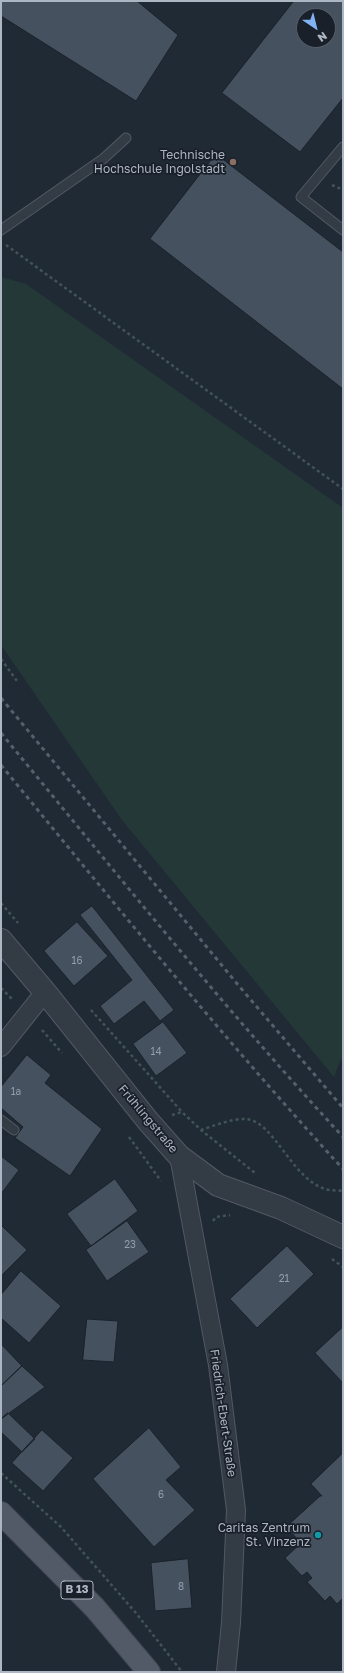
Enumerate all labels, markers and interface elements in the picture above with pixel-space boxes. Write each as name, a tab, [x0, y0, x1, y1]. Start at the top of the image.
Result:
north arrow	[296, 8, 336, 48]
text: N	[315, 30, 330, 45]
place label: Technische Hochschule Ingolstadt	[94, 148, 225, 176]
marker: Technische Hochschule Ingolstadt	[228, 157, 238, 167]
house number: 16	[72, 955, 82, 967]
house number: 14	[151, 1046, 161, 1058]
street label: Frühlingstraße	[115, 1082, 181, 1156]
house number: 1a	[11, 1086, 21, 1098]
house number: 23	[124, 1239, 136, 1251]
house number: 21	[279, 1273, 289, 1285]
street label: Friedrich-Ebert-Straße	[207, 1348, 239, 1478]
house number: 6	[158, 1489, 164, 1501]
place label: Caritas Zentrum St. Vinzenz	[218, 1521, 310, 1549]
marker: Caritas Zentrum St. Vinzenz	[313, 1530, 323, 1540]
road number: B 13	[61, 1581, 93, 1599]
house number: 8	[178, 1581, 184, 1593]

